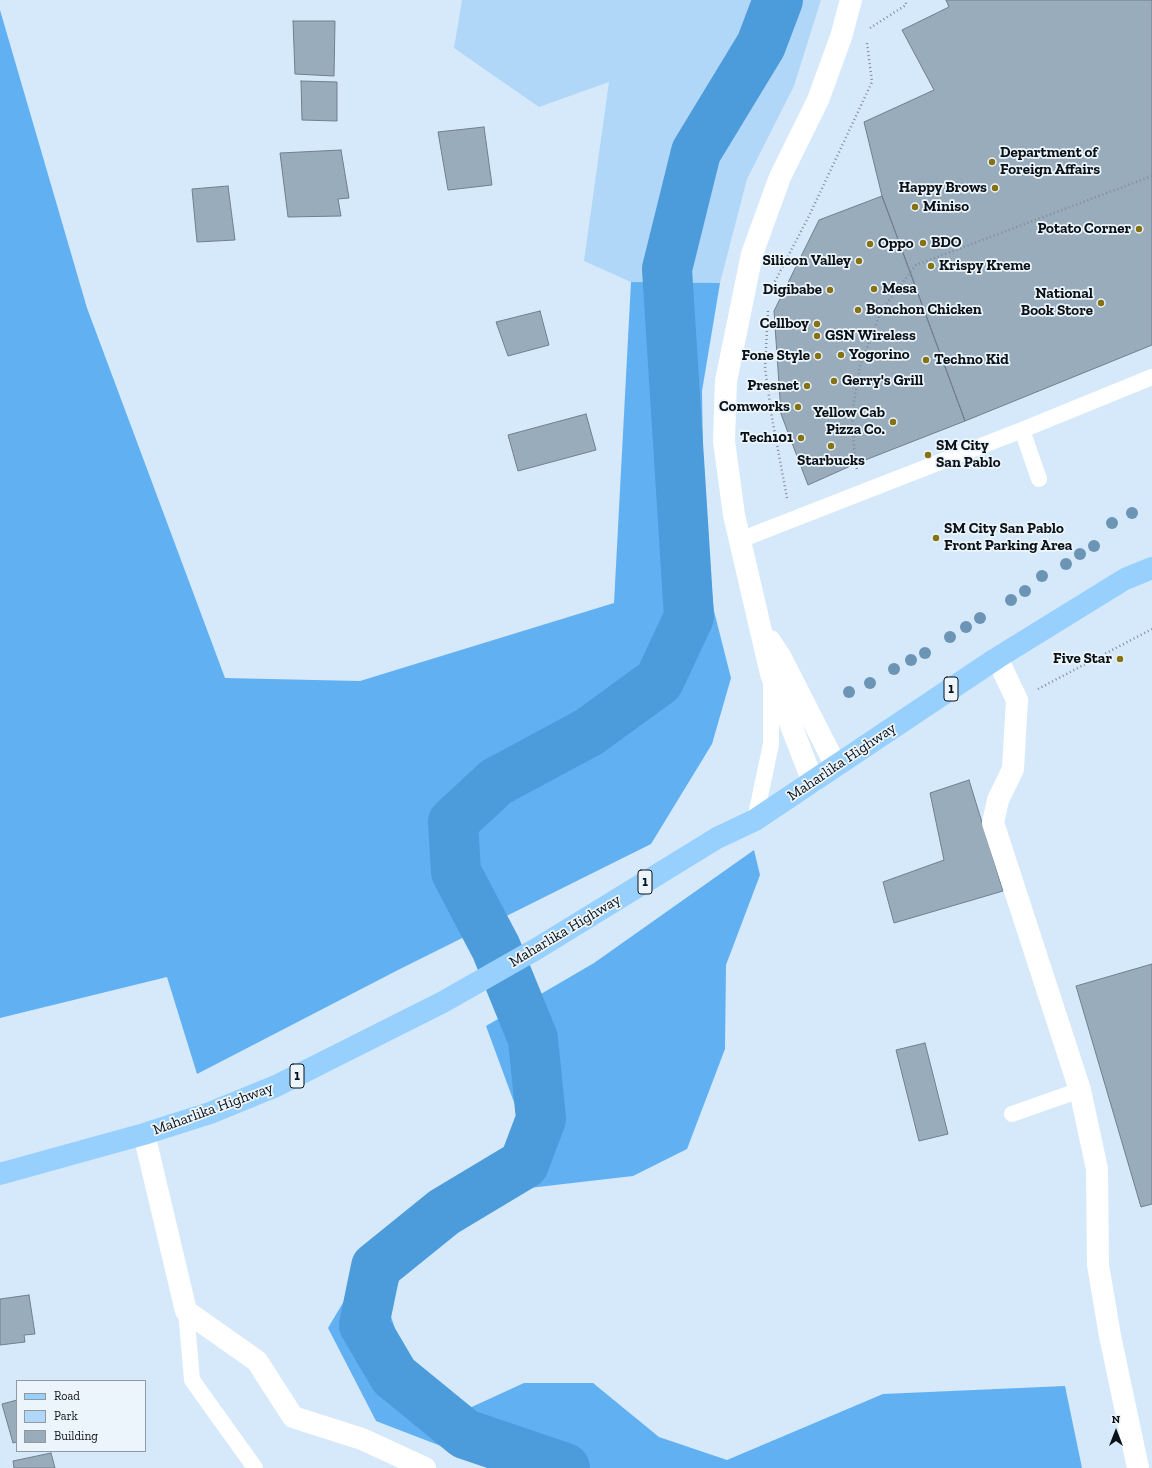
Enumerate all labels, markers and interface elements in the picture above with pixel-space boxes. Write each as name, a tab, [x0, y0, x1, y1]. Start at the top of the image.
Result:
place label: Department of Foreign Affairs	[1000, 144, 1100, 179]
marker: Department of Foreign Affairs	[987, 157, 997, 167]
place label: Happy Brows	[899, 179, 987, 197]
marker: Happy Brows	[990, 183, 1000, 193]
place label: Miniso	[923, 198, 969, 216]
marker: Miniso	[910, 202, 920, 212]
place label: Potato Corner	[1037, 220, 1131, 238]
marker: Potato Corner	[1134, 224, 1144, 234]
place label: BDO	[931, 234, 961, 252]
place label: Oppo	[878, 235, 914, 253]
marker: BDO	[918, 238, 928, 248]
marker: Oppo	[865, 239, 875, 249]
place label: Silicon Valley	[762, 252, 851, 270]
marker: Silicon Valley	[854, 256, 864, 266]
place label: Krispy Kreme	[939, 257, 1031, 275]
marker: Krispy Kreme	[926, 261, 936, 271]
place label: Mesa	[882, 280, 917, 298]
place label: Digibabe	[763, 281, 822, 299]
marker: Mesa	[869, 284, 879, 294]
marker: Digibabe	[825, 285, 835, 295]
place label: National Book Store	[1021, 285, 1093, 320]
marker: National Book Store	[1096, 298, 1106, 308]
place label: Bonchon Chicken	[866, 301, 982, 319]
marker: Bonchon Chicken	[853, 305, 863, 315]
place label: Cellboy	[760, 315, 809, 333]
marker: Cellboy	[812, 319, 822, 329]
place label: GSN Wireless	[825, 327, 916, 345]
marker: GSN Wireless	[812, 331, 822, 341]
place label: Yogorino	[849, 346, 910, 364]
place label: Fone Style	[741, 347, 810, 365]
marker: Yogorino	[836, 350, 846, 360]
marker: Fone Style	[813, 351, 823, 361]
place label: Techno Kid	[934, 351, 1009, 369]
marker: Techno Kid	[921, 355, 931, 365]
place label: Gerry's Grill	[842, 372, 923, 390]
marker: Gerry's Grill	[829, 376, 839, 386]
place label: Presnet	[747, 377, 799, 395]
marker: Presnet	[802, 381, 812, 391]
place label: Comworks	[719, 398, 790, 416]
marker: Comworks	[793, 402, 803, 412]
place label: Yellow Cab Pizza Co.	[813, 404, 885, 439]
marker: Yellow Cab Pizza Co.	[888, 417, 898, 427]
place label: Tech101	[740, 429, 793, 447]
marker: Tech101	[796, 433, 806, 443]
place label: SM City San Pablo	[936, 437, 1000, 472]
marker: Starbucks	[826, 441, 836, 451]
marker: SM City San Pablo	[923, 450, 933, 460]
place label: Starbucks	[797, 452, 865, 470]
place label: SM City San Pablo Front Parking Area	[944, 520, 1072, 555]
marker: SM City San Pablo Front Parking Area	[931, 533, 941, 543]
place label: Five Star	[1053, 650, 1112, 668]
marker: Five Star	[1115, 654, 1125, 664]
road number: 1	[944, 677, 958, 701]
street label: Maharlika Highway	[784, 719, 900, 805]
road number: 1	[638, 870, 652, 894]
street label: Maharlika Highway	[506, 891, 624, 971]
road number: 1	[290, 1064, 304, 1088]
street label: Maharlika Highway	[150, 1079, 276, 1139]
legend	[16, 1380, 146, 1452]
text: Road	[54, 1389, 80, 1403]
text: Park	[54, 1409, 78, 1423]
north arrow	[1096, 1412, 1136, 1452]
text: N	[1112, 1413, 1120, 1426]
text: Building	[54, 1429, 98, 1443]

